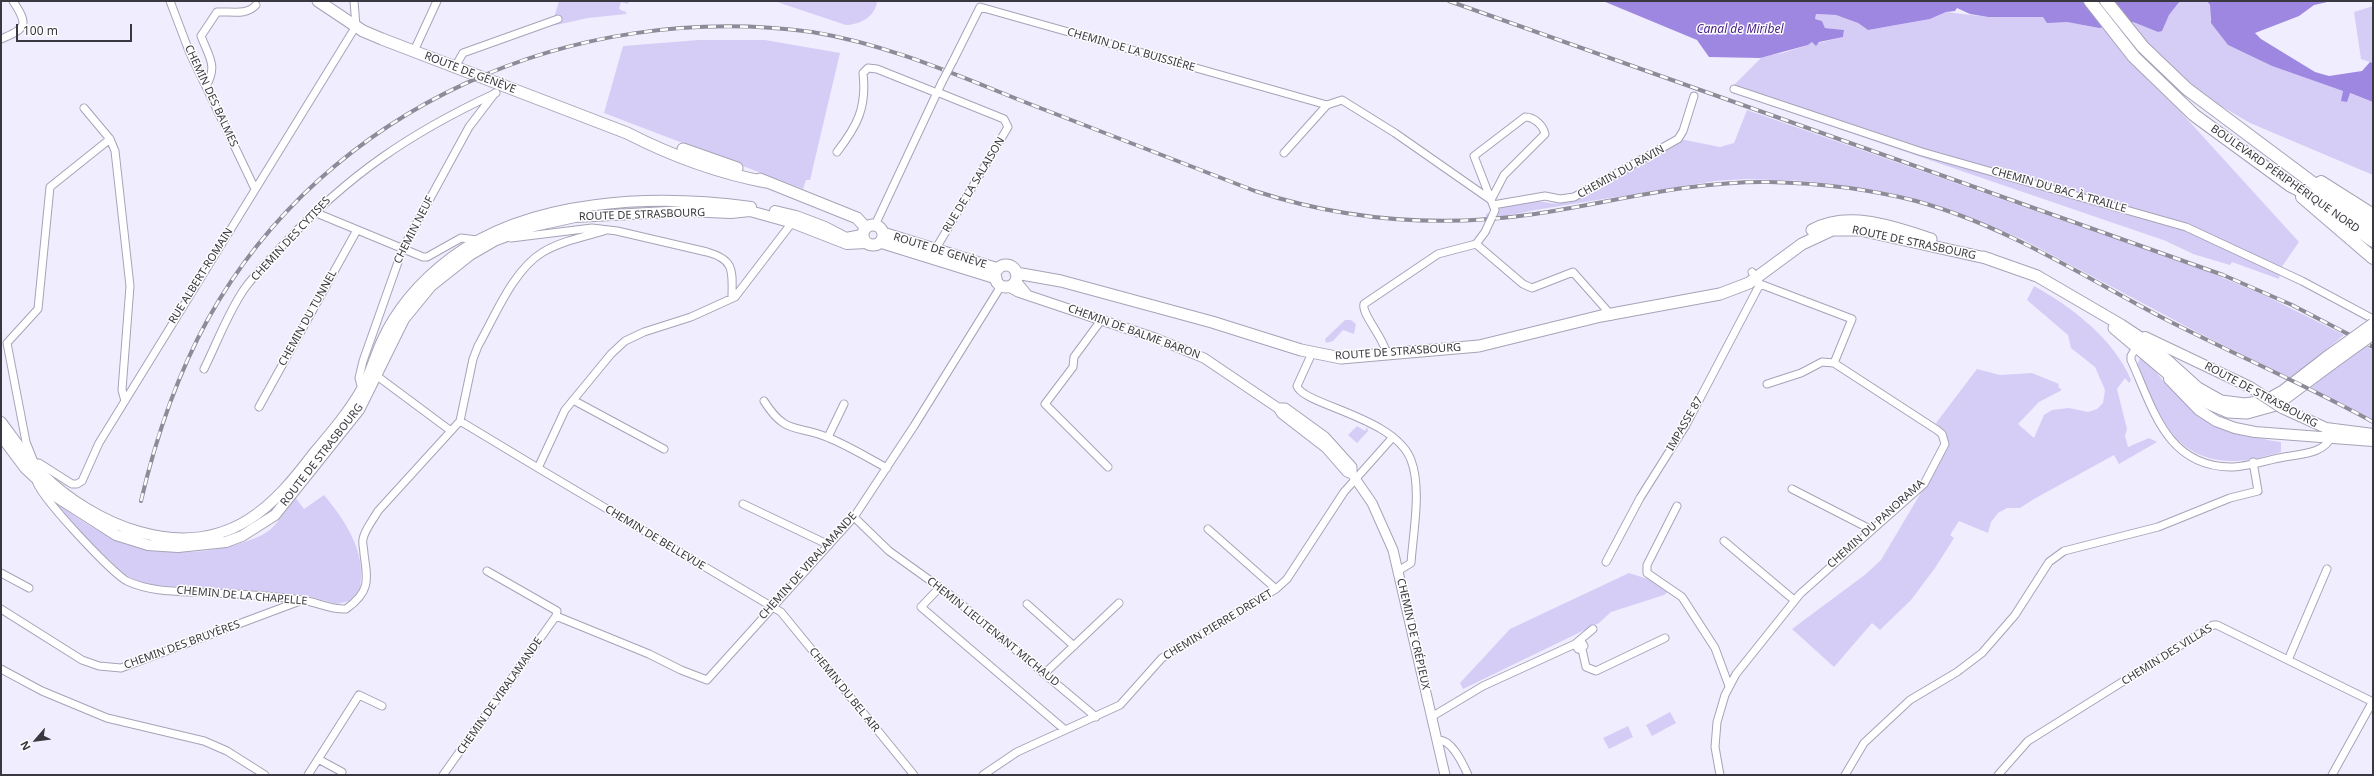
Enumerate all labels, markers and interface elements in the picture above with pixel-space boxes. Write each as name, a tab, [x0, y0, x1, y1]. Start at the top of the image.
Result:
scale bar	[18, 16, 134, 42]
text: 100 m	[23, 22, 58, 39]
water label: Canal de Miribel	[1697, 23, 1783, 37]
street label: CHEMIN DE LA BUISSIÈRE	[1065, 25, 1197, 75]
street label: CHEMIN DES BALMES	[182, 43, 240, 149]
street label: ROUTE DE GENÈVE	[422, 49, 518, 97]
street label: BOULEVARD PÉRIPHÉRIQUE NORD	[2208, 122, 2362, 236]
street label: RUE DE LA SALAISON	[940, 135, 1008, 235]
street label: CHEMIN DU RAVIN	[1575, 143, 1667, 201]
street label: CHEMIN DU BAC À TRAILLE	[1990, 164, 2128, 216]
street label: CHEMIN DES CYTISES	[249, 194, 333, 284]
street label: CHEMIN NEUF	[391, 194, 437, 266]
street label: ROUTE DE STRASBOURG	[579, 206, 705, 224]
street label: ROUTE DE STRASBOURG	[1851, 223, 1977, 263]
street label: RUE ALBERT-ROMAIN	[166, 226, 236, 326]
street label: ROUTE DE GENÈVE	[892, 231, 988, 271]
street label: CHEMIN DU TUNNEL	[276, 268, 340, 368]
street label: CHEMIN DE BALME BARON	[1066, 302, 1202, 362]
street label: ROUTE DE STRASBOURG	[1335, 341, 1461, 363]
street label: ROUTE DE STRASBOURG	[2202, 360, 2320, 430]
street label: IMPASSE 87	[1664, 395, 1706, 453]
street label: ROUTE DE STRASBOURG	[278, 401, 366, 509]
street label: CHEMIN DU PANORAMA	[1825, 477, 1927, 571]
street label: CHEMIN DE BELLEVUE	[602, 503, 708, 573]
street label: CHEMIN DE VIRALAMANDE	[756, 510, 860, 622]
street label: CHEMIN LIEUTENANT MICHAUD	[924, 574, 1062, 690]
street label: CHEMIN DE CRÉPIEUX	[1394, 577, 1432, 691]
street label: CHEMIN DE LA CHAPELLE	[176, 584, 308, 608]
street label: CHEMIN PIERRE DREVET	[1161, 587, 1275, 663]
street label: CHEMIN DES BRUYÈRES	[122, 618, 242, 672]
street label: CHEMIN DES VILLAS	[2119, 622, 2215, 688]
street label: CHEMIN DE VIRALAMANDE	[455, 635, 545, 757]
street label: CHEMIN DU BEL AIR	[806, 645, 882, 735]
north arrow	[16, 720, 56, 760]
text: N	[16, 738, 34, 753]

